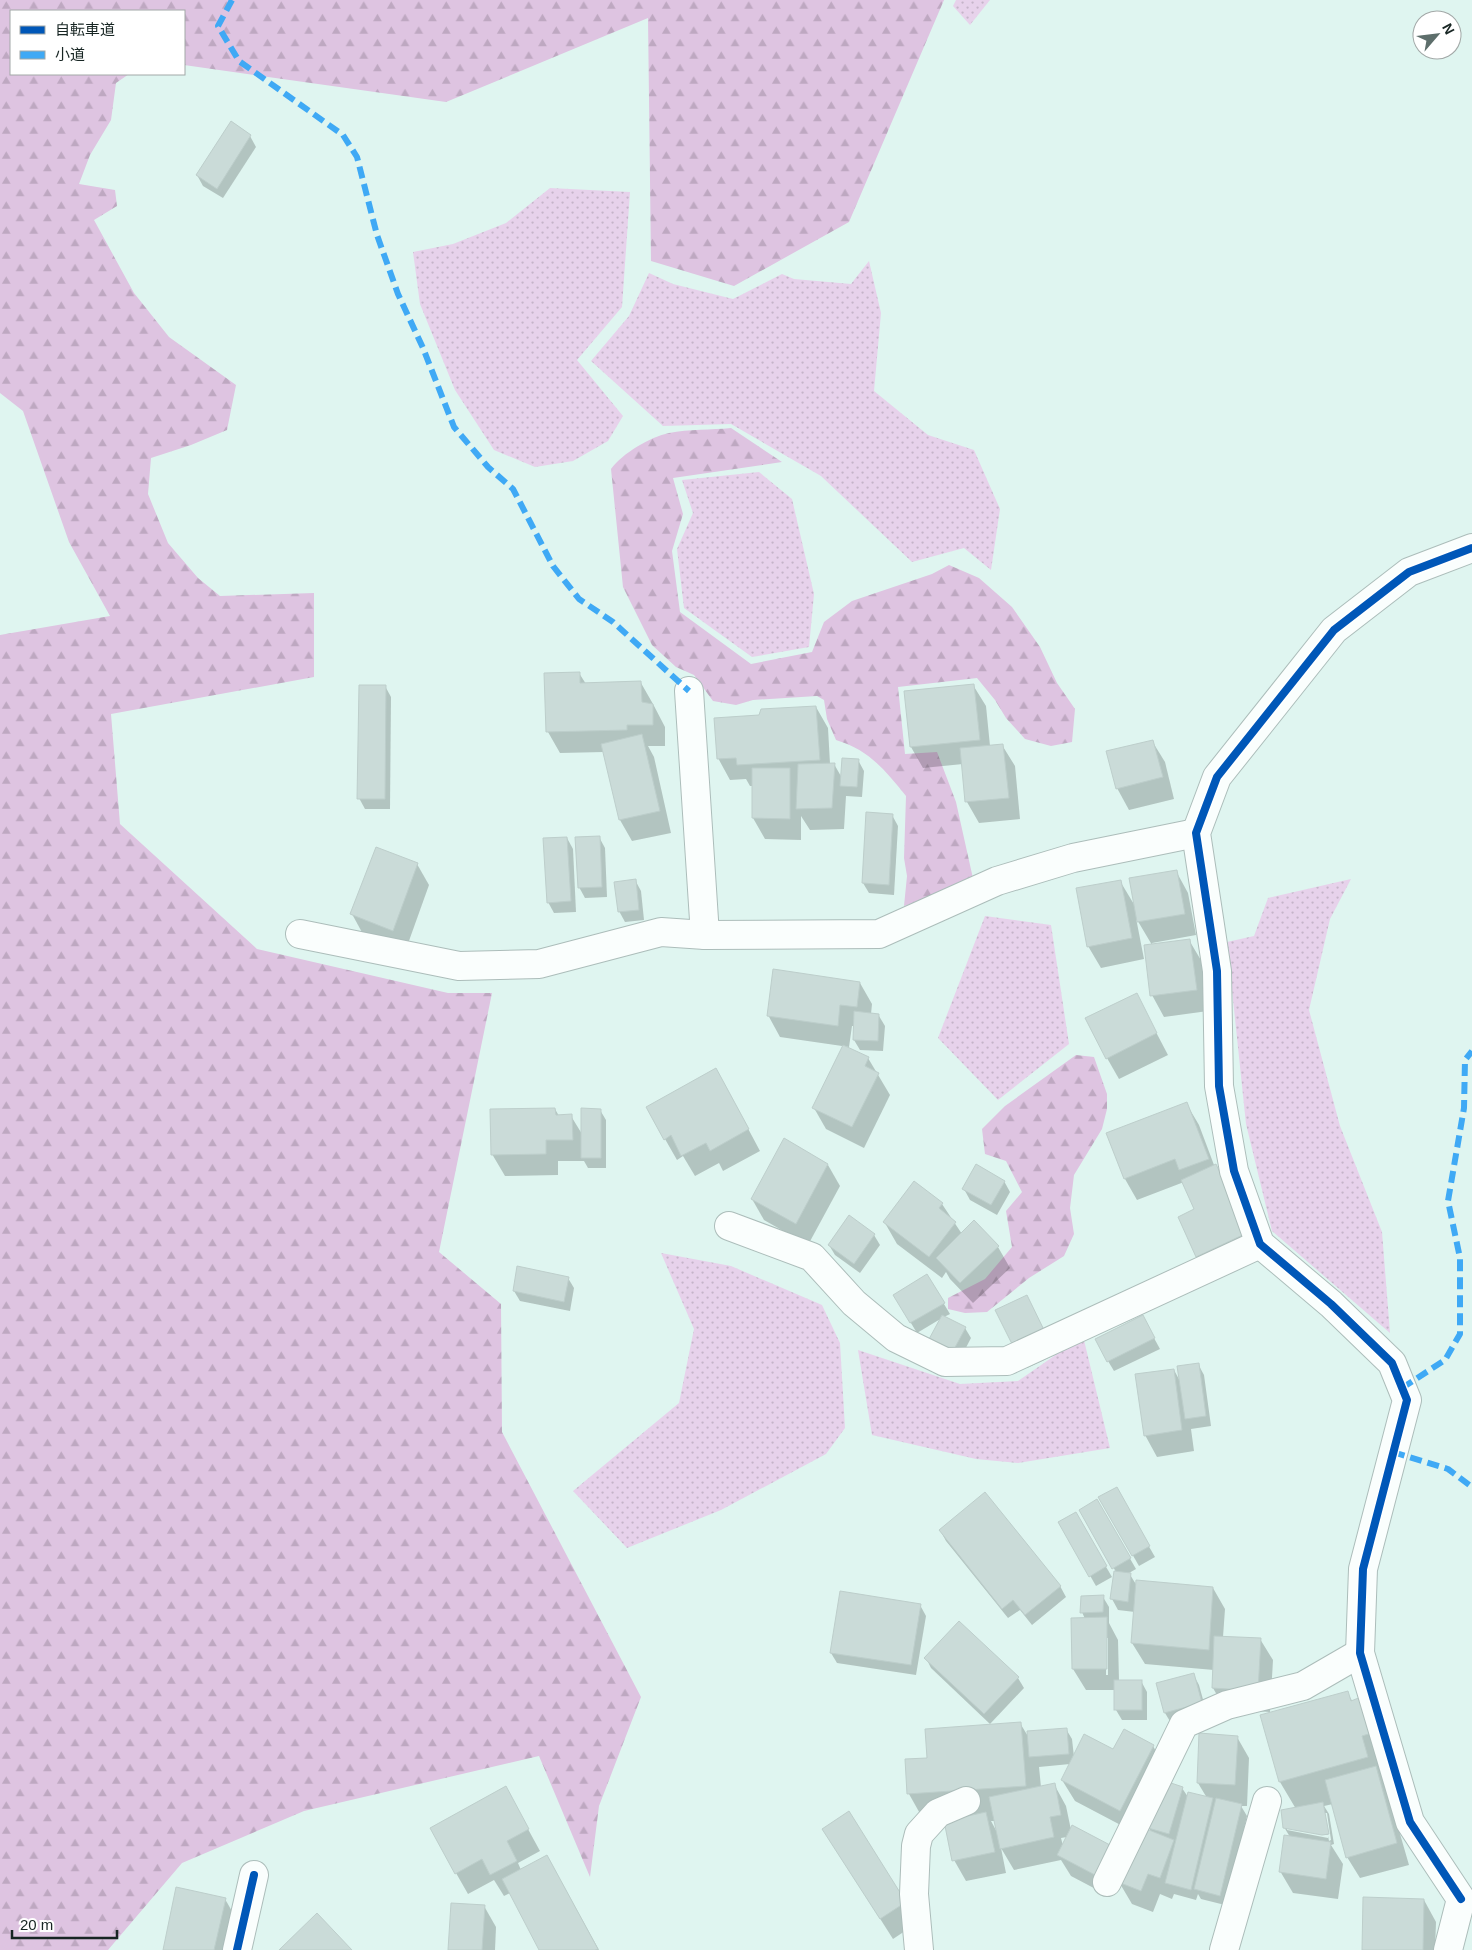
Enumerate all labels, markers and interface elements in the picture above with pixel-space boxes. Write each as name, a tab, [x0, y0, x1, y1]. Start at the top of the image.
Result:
legend	[10, 10, 185, 75]
north arrow	[1412, 10, 1462, 60]
text: 自転車道	[55, 21, 115, 38]
text: N	[1439, 21, 1458, 37]
text: 小道	[55, 46, 85, 63]
scale bar	[12, 1908, 118, 1940]
text: 20 m	[20, 1916, 53, 1933]

